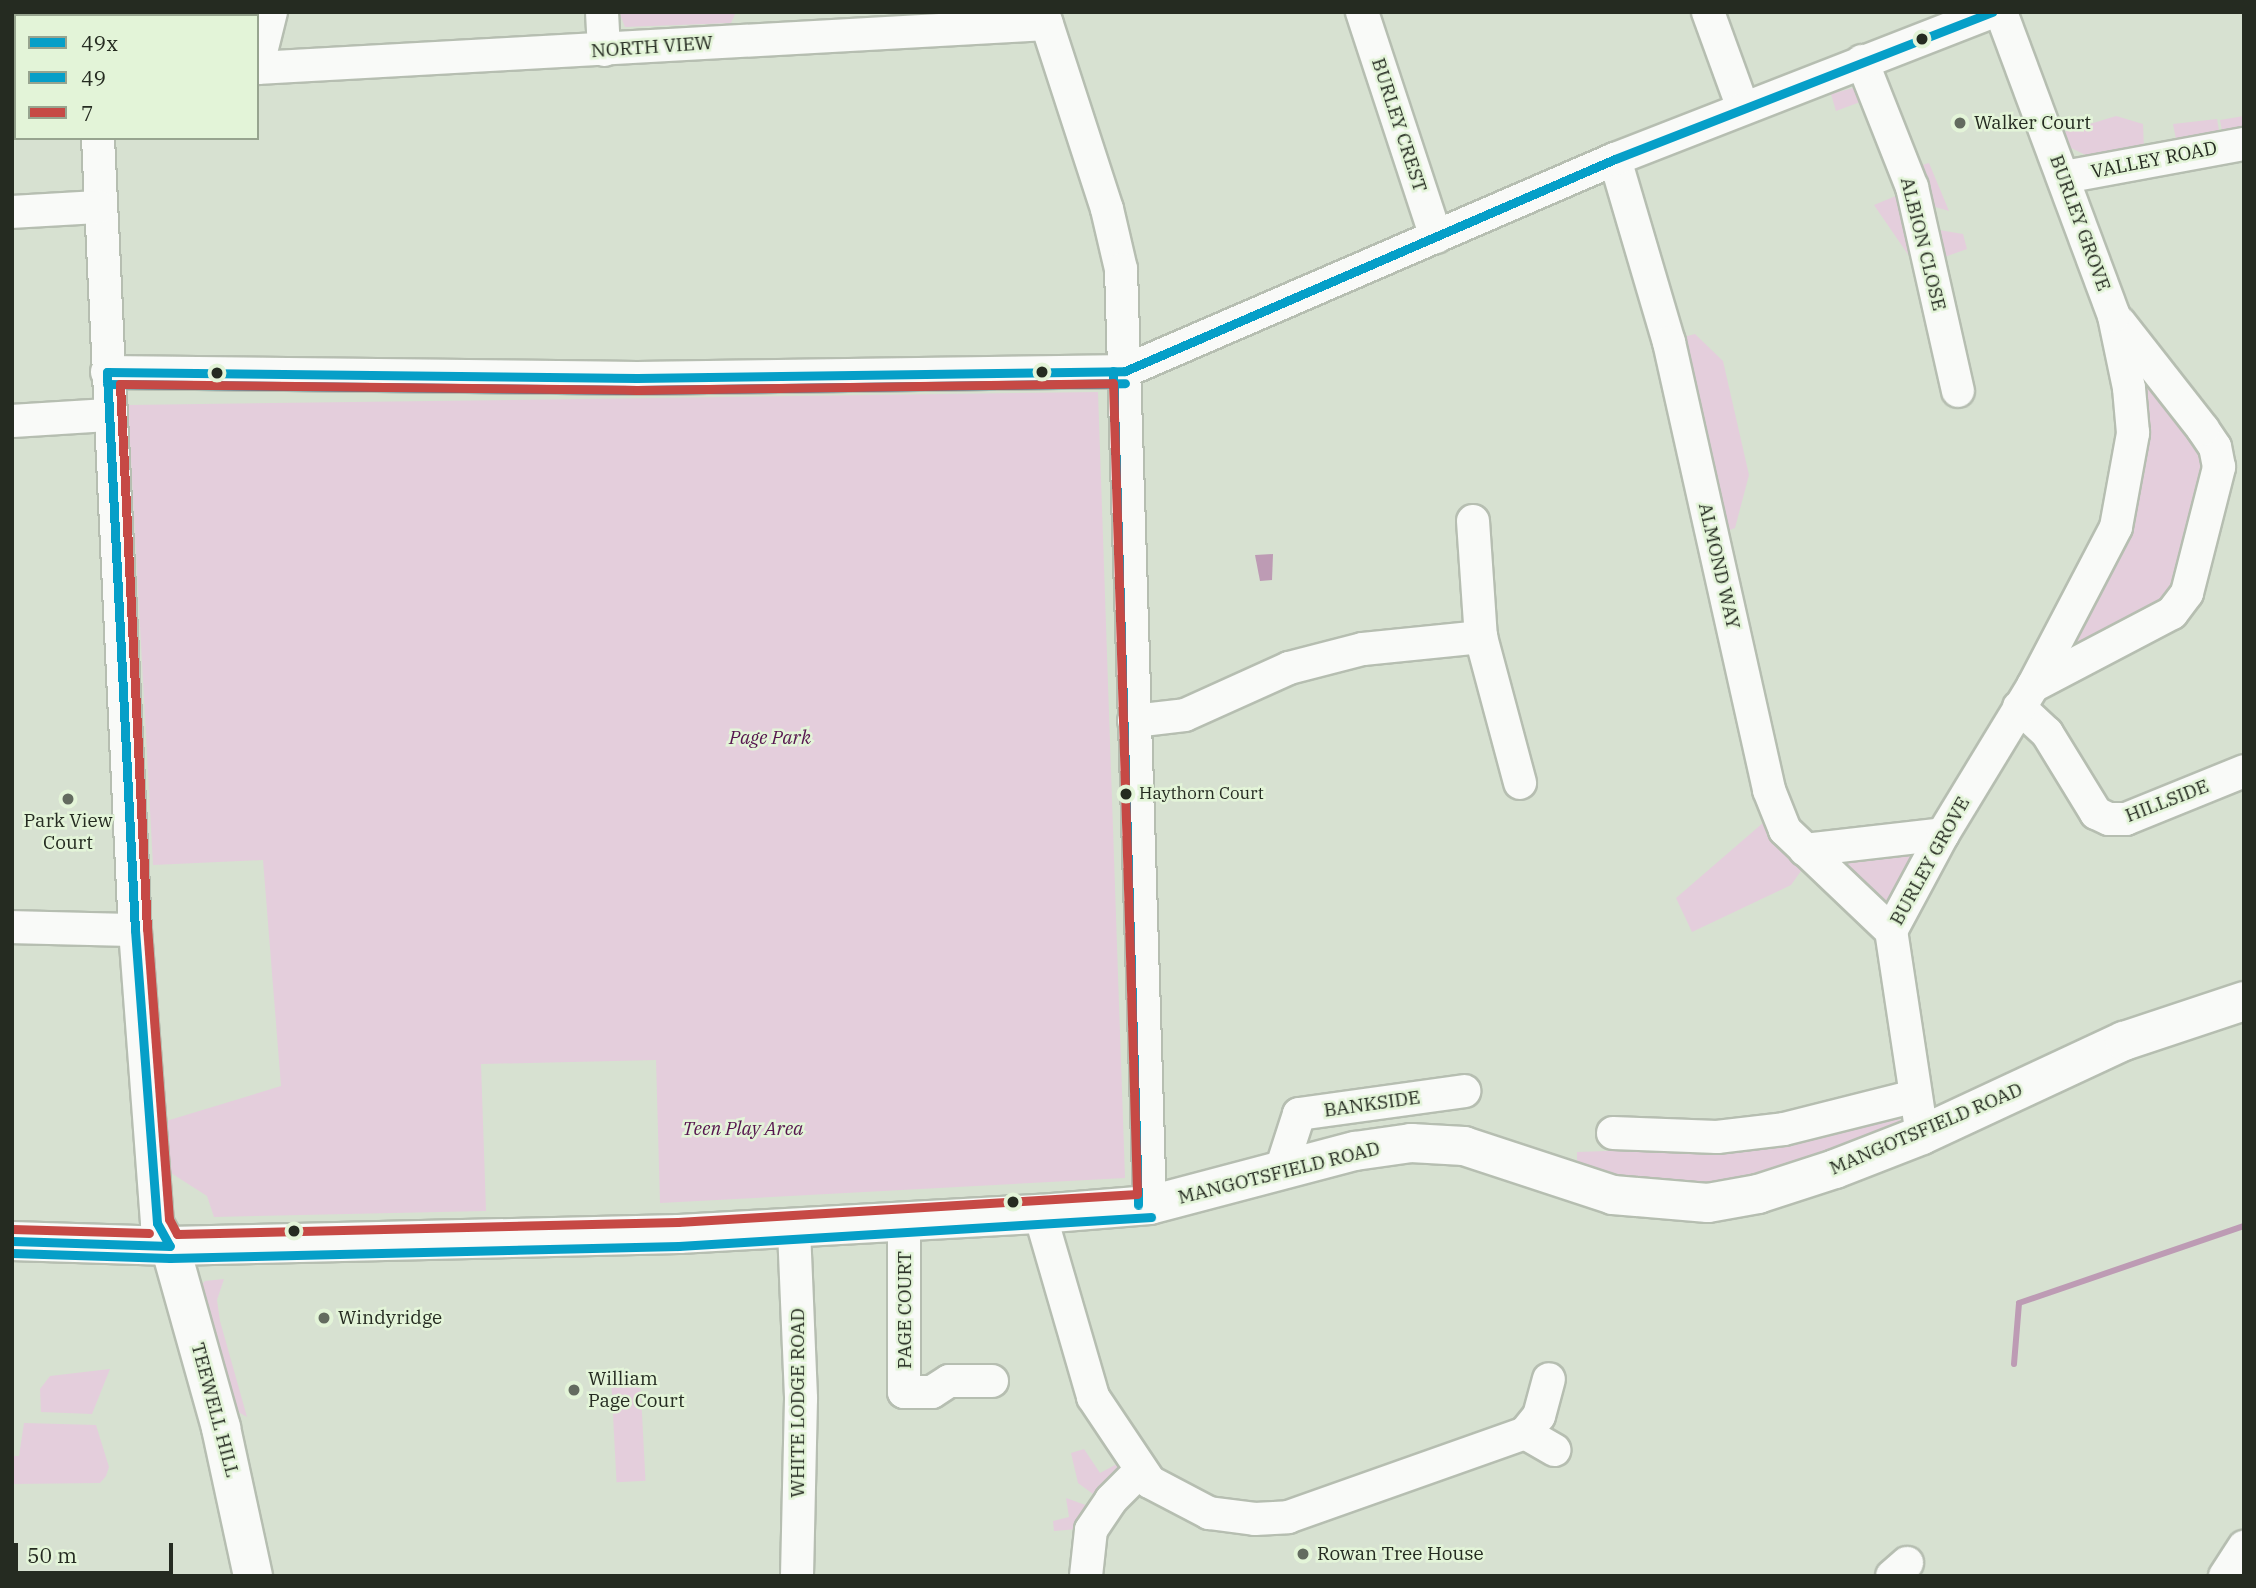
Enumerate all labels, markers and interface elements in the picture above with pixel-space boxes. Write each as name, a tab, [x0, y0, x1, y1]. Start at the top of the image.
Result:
legend	[14, 14, 259, 140]
text: 49x	[81, 29, 118, 57]
street label: NORTH VIEW	[590, 31, 714, 63]
unlabelled marker	[1915, 32, 1929, 46]
street label: BURLEY CREST	[1367, 55, 1431, 195]
text: 49	[81, 64, 106, 92]
text: 7	[81, 99, 94, 127]
place label: Walker Court	[1974, 112, 2091, 134]
marker: Walker Court	[1952, 115, 1968, 131]
street label: VALLEY ROAD	[2089, 137, 2219, 183]
street label: BURLEY GROVE	[2045, 152, 2115, 294]
street label: ALBION CLOSE	[1895, 175, 1951, 313]
unlabelled marker	[1035, 365, 1049, 379]
unlabelled marker	[210, 366, 224, 380]
street label: ALMOND WAY	[1693, 501, 1745, 631]
park label: Page Park	[729, 727, 811, 749]
street label: HILLSIDE	[2122, 775, 2212, 827]
place label: Haythorn Court	[1139, 784, 1264, 804]
marker: Haythorn Court	[1119, 787, 1133, 801]
marker: Park View Court	[60, 791, 76, 807]
street label: BURLEY GROVE	[1885, 793, 1975, 929]
place label: Park View Court	[23, 810, 113, 854]
street label: MANGOTSFIELD ROAD	[1826, 1078, 2026, 1180]
street label: BANKSIDE	[1322, 1086, 1422, 1122]
park label: Teen Play Area	[683, 1118, 803, 1140]
street label: MANGOTSFIELD ROAD	[1176, 1137, 1382, 1209]
unlabelled marker	[1006, 1195, 1020, 1209]
unlabelled marker	[287, 1224, 301, 1238]
street label: PAGE COURT	[894, 1251, 916, 1369]
place label: Windyridge	[338, 1307, 442, 1329]
street label: WHITE LODGE ROAD	[787, 1308, 809, 1498]
marker: Windyridge	[316, 1310, 332, 1326]
street label: TEEWELL HILL	[186, 1340, 244, 1480]
place label: William Page Court	[588, 1368, 685, 1412]
marker: William Page Court	[566, 1382, 582, 1398]
scale bar	[18, 1528, 177, 1572]
text: 50 m	[27, 1541, 77, 1569]
place label: Rowan Tree House	[1317, 1543, 1484, 1565]
marker: Rowan Tree House	[1295, 1546, 1311, 1562]

